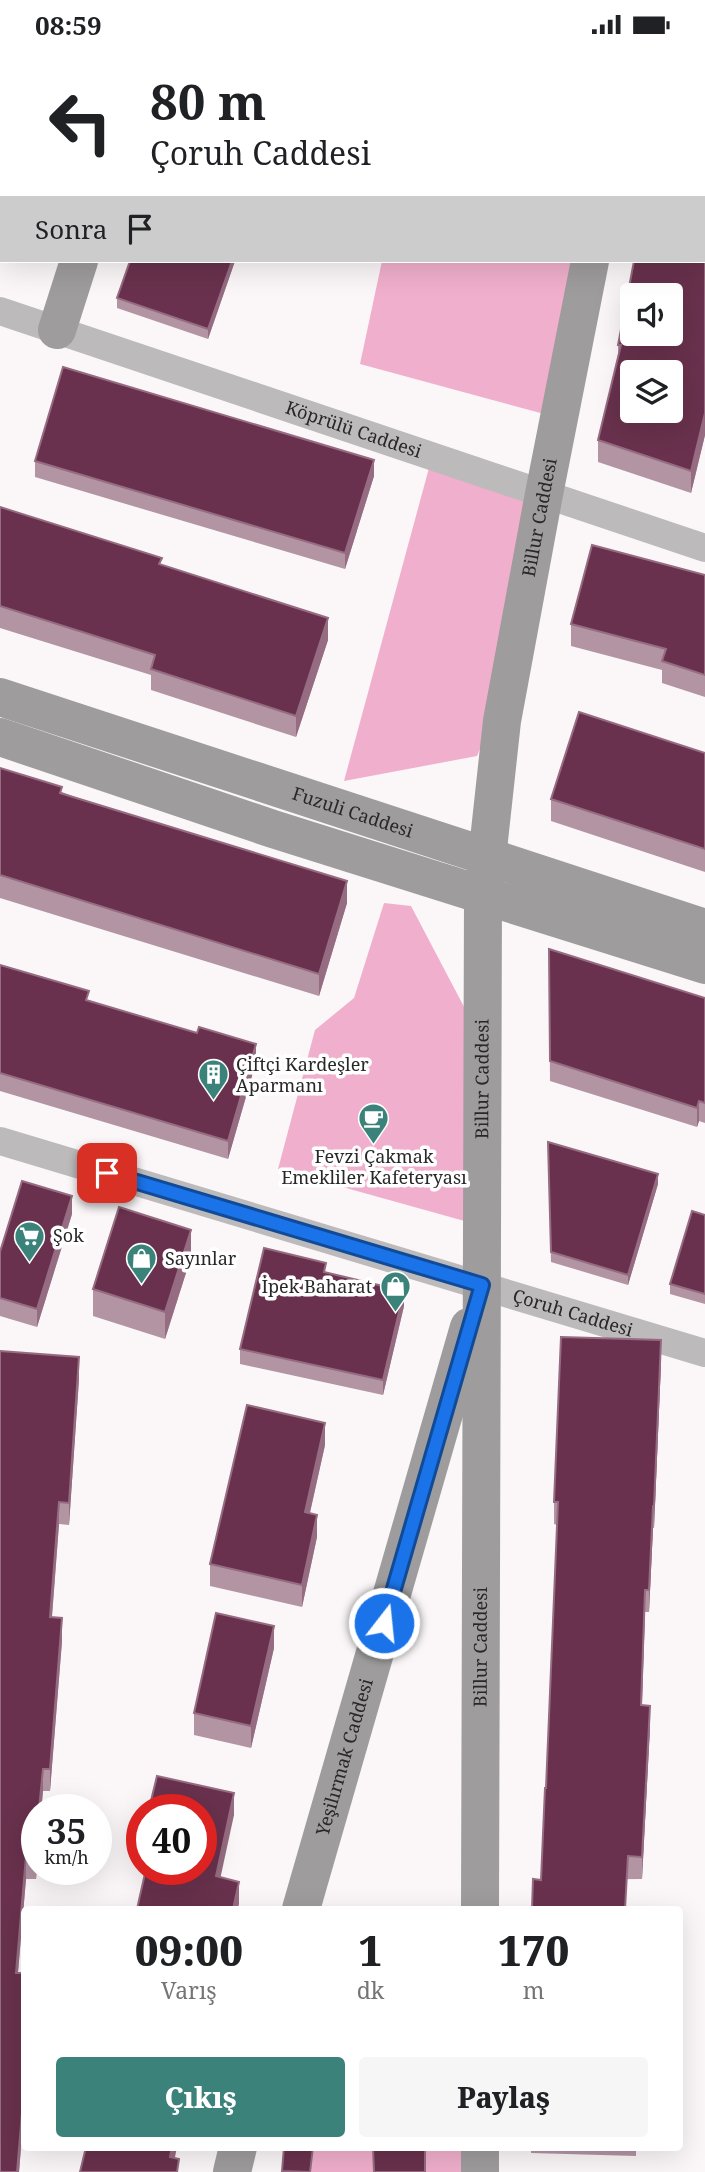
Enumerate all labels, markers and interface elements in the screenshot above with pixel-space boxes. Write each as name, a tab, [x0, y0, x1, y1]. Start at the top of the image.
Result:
text: 08:59	[35, 7, 102, 43]
text: 80 m	[150, 68, 266, 134]
icon: left	[35, 77, 126, 168]
text: Çoruh Caddesi	[150, 131, 371, 174]
icon: arrive	[121, 210, 159, 248]
text: Sonra	[35, 211, 107, 247]
map controls	[620, 283, 683, 423]
button: sound	[620, 283, 683, 346]
button: layers	[620, 360, 683, 423]
street label: Köprülü Caddesi	[283, 395, 425, 463]
street label: Billur Caddesi	[516, 456, 562, 579]
street label: Fuzuli Caddesi	[289, 781, 417, 843]
street label: Billur Caddesi	[469, 1019, 494, 1139]
place label: Çiftçi Kardeşler Aparmanı	[236, 1052, 369, 1097]
building icon: Çiftçi Kardeşler Aparmanı	[196, 1058, 230, 1102]
cafe icon: Fevzi Çakmak Emekliler Kafeteryası	[357, 1102, 391, 1146]
pin	[77, 1143, 137, 1203]
place label: Fevzi Çakmak Emekliler Kafeteryası	[281, 1144, 467, 1189]
icon: arrive	[88, 1154, 126, 1192]
supermarket icon: Şok	[13, 1219, 47, 1263]
place label: Şok	[53, 1223, 84, 1247]
shop icon: Sayınlar	[125, 1242, 159, 1286]
place label: Sayınlar	[165, 1246, 237, 1270]
shop icon: İpek Baharat	[378, 1270, 412, 1314]
place label: İpek Baharat	[261, 1274, 372, 1298]
street label: Çoruh Caddesi	[510, 1283, 636, 1342]
position arrow	[347, 1586, 421, 1660]
street label: Billur Caddesi	[468, 1587, 492, 1707]
street label: Yeşilırmak Caddesi	[310, 1675, 378, 1839]
speed limit sign: 40	[126, 1794, 217, 1885]
text: 35	[47, 1807, 86, 1854]
text: km/h	[44, 1845, 89, 1869]
text: 09:00	[135, 1921, 243, 1978]
text: 1	[359, 1921, 382, 1978]
text: 170	[498, 1921, 569, 1978]
text: Varış	[161, 1974, 217, 2006]
text: dk	[357, 1974, 384, 2006]
text: m	[523, 1974, 544, 2006]
button: Çıkış	[56, 2057, 345, 2137]
button: Paylaş	[359, 2057, 648, 2137]

